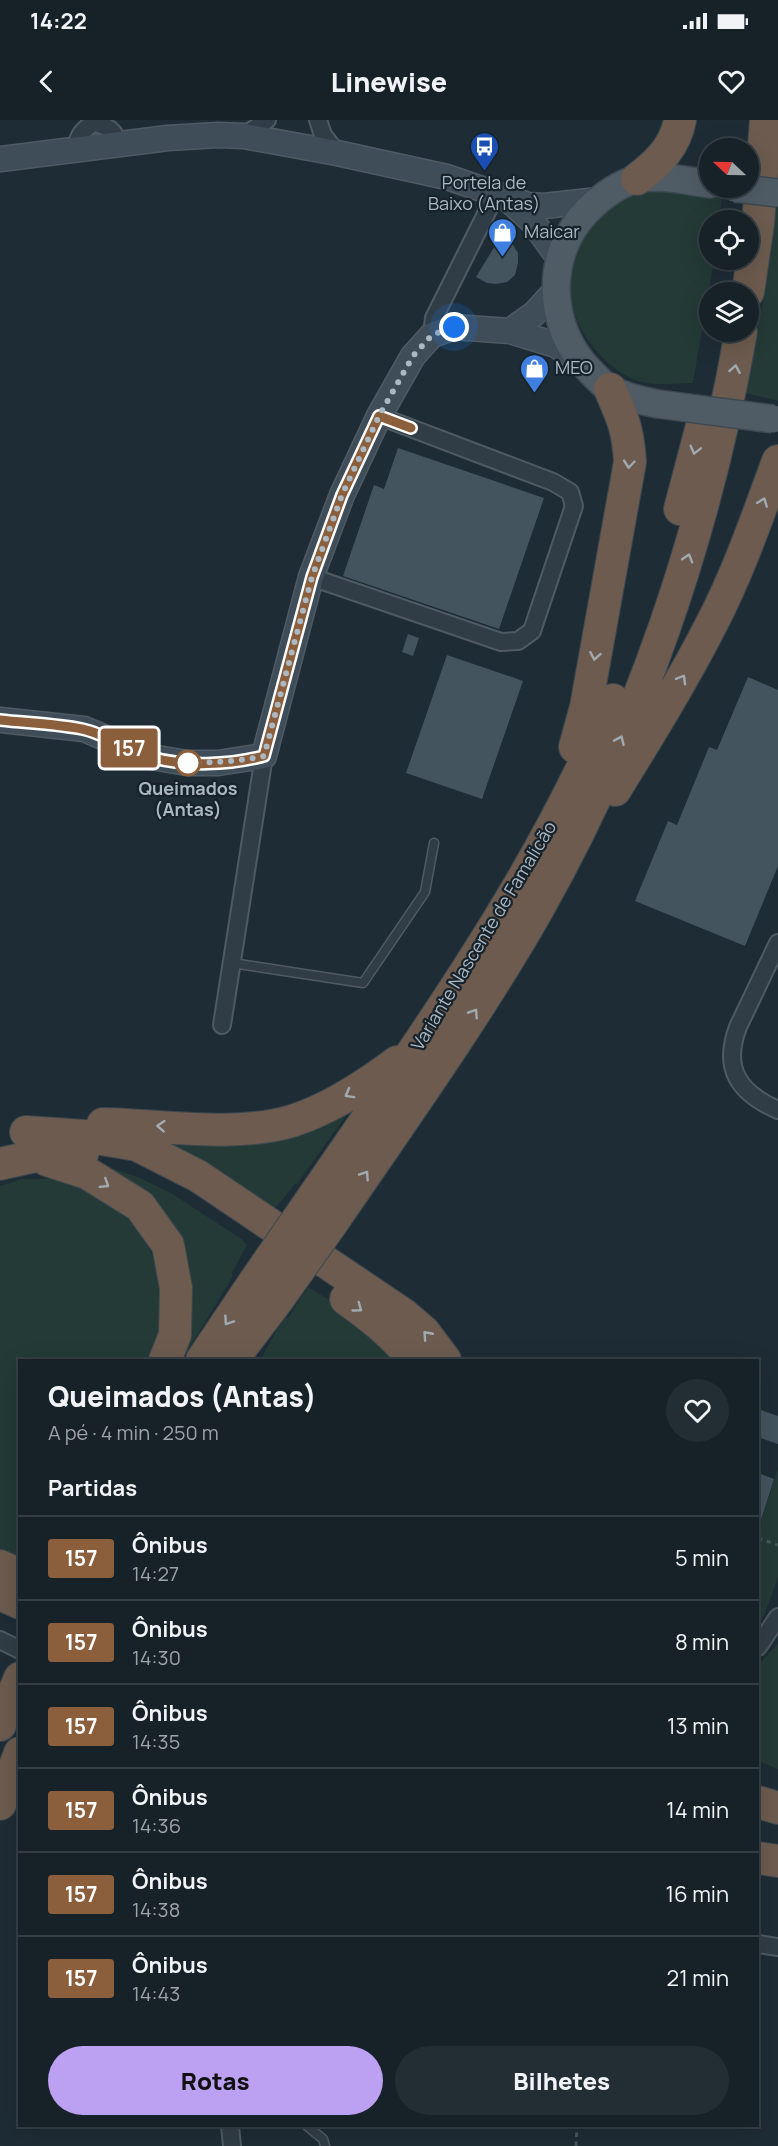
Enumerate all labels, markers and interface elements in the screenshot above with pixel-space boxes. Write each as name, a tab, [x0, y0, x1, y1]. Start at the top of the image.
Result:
text: 14:22	[30, 6, 87, 36]
text: Linewise	[331, 63, 447, 100]
icon: back	[30, 65, 63, 98]
icon: heart	[715, 65, 748, 98]
bus stop icon: Portela de Baixo (Antas)	[468, 130, 500, 172]
north arrow	[699, 138, 759, 198]
map controls	[699, 138, 759, 342]
place label: Portela de Baixo (Antas)	[428, 170, 540, 215]
button: locate	[699, 210, 759, 270]
shop icon: Maicar	[487, 216, 519, 258]
place label: Maicar	[524, 219, 580, 243]
button: layers	[699, 282, 759, 342]
your location	[439, 312, 469, 342]
shop icon: MEO	[518, 352, 550, 394]
place label: MEO	[555, 355, 593, 379]
one-way arrow	[728, 364, 741, 374]
one-way arrow	[690, 445, 703, 455]
one-way arrow	[623, 460, 636, 469]
one-way arrow	[755, 497, 768, 507]
one-way arrow	[681, 553, 693, 564]
one-way arrow	[589, 651, 602, 661]
one-way arrow	[674, 675, 686, 685]
line badge: 157	[94, 728, 164, 768]
text: 157	[113, 734, 145, 762]
one-way arrow	[612, 736, 624, 747]
marker: Queimados (Antas)	[175, 750, 201, 776]
place label: Queimados (Antas)	[139, 776, 238, 821]
street label: Variante Nascente de Famalicão	[405, 816, 561, 1055]
one-way arrow	[467, 1009, 478, 1020]
one-way arrow	[345, 1087, 355, 1098]
one-way arrow	[156, 1120, 165, 1133]
one-way arrow	[358, 1170, 369, 1181]
one-way arrow	[99, 1176, 109, 1188]
one-way arrow	[352, 1301, 363, 1312]
one-way arrow	[224, 1314, 235, 1325]
one-way arrow	[423, 1331, 434, 1342]
text: Queimados (Antas)	[48, 1377, 317, 1415]
button: heart	[666, 1379, 729, 1442]
text: A pé · 4 min · 250 m	[48, 1419, 219, 1446]
text: Partidas	[48, 1473, 137, 1503]
text: Ônibus	[132, 1530, 208, 1560]
text: 5 min	[675, 1543, 729, 1573]
text: 157	[65, 1544, 97, 1572]
text: 14:27	[132, 1560, 179, 1587]
text: Ônibus	[132, 1614, 208, 1644]
text: 8 min	[675, 1627, 729, 1657]
text: 157	[65, 1628, 97, 1656]
text: 14:30	[132, 1644, 181, 1671]
text: Ônibus	[132, 1698, 208, 1728]
text: 13 min	[667, 1711, 729, 1741]
text: 157	[65, 1712, 97, 1740]
text: 14:35	[132, 1728, 180, 1755]
text: Ônibus	[132, 1782, 208, 1812]
text: 14 min	[666, 1795, 729, 1825]
text: 157	[65, 1796, 97, 1824]
text: 14:36	[132, 1812, 181, 1839]
text: Ônibus	[132, 1866, 208, 1896]
text: 16 min	[666, 1879, 729, 1909]
text: 157	[65, 1880, 97, 1908]
text: 14:38	[132, 1896, 180, 1923]
text: Ônibus	[132, 1950, 208, 1980]
text: 21 min	[667, 1963, 729, 1993]
text: 157	[65, 1964, 97, 1992]
text: 14:43	[132, 1980, 180, 2007]
button: Rotas	[48, 2046, 383, 2115]
button: Bilhetes	[395, 2046, 729, 2115]

